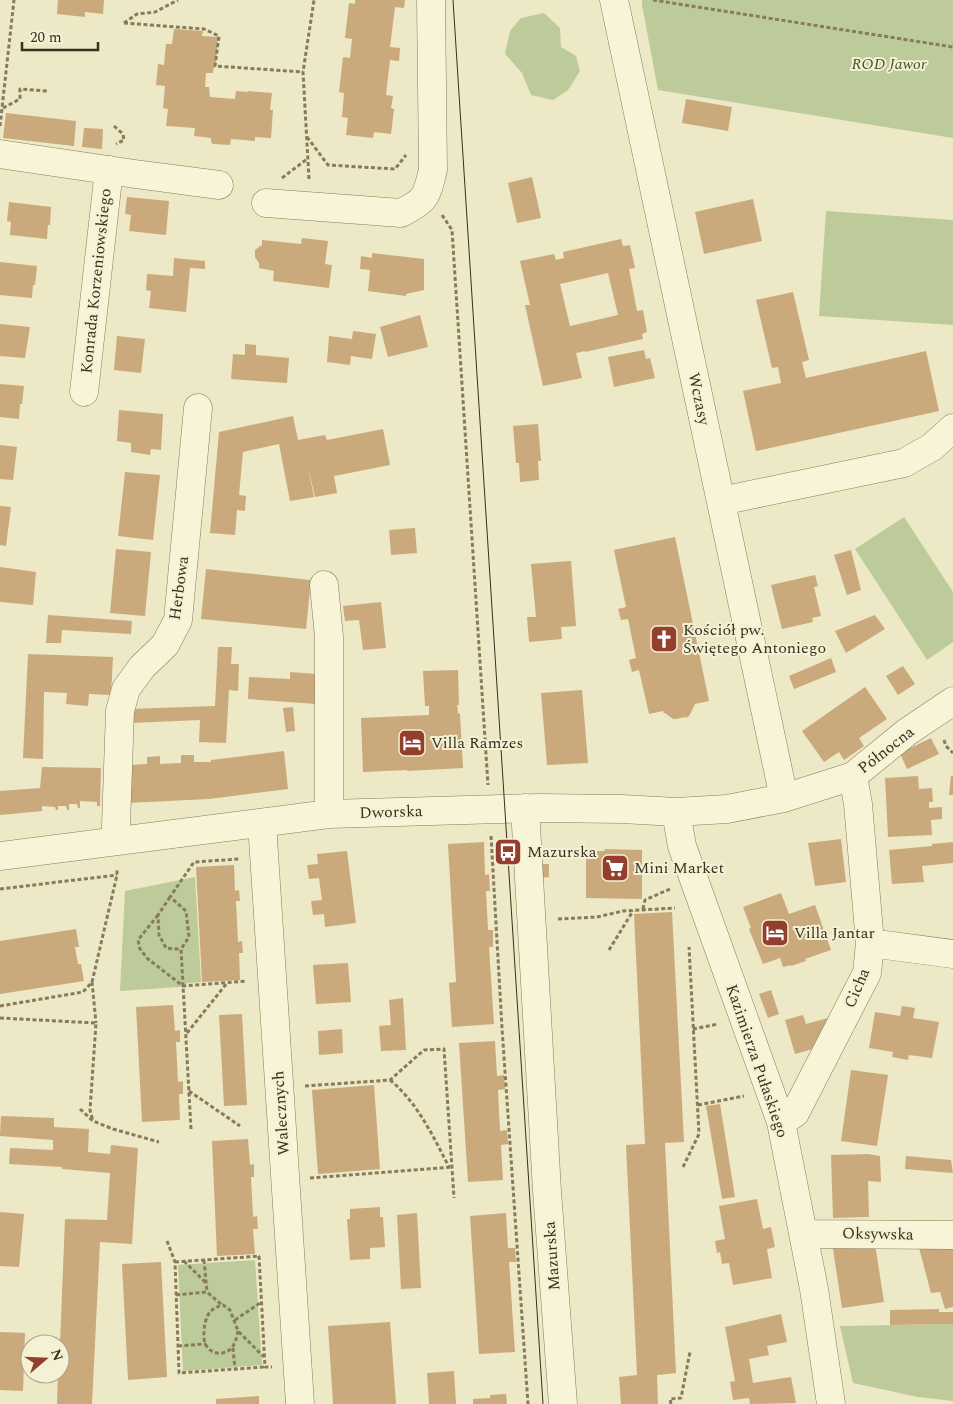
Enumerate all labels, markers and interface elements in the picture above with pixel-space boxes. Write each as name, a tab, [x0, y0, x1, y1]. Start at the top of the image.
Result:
scale bar	[22, 20, 99, 52]
text: 20 m	[30, 26, 62, 49]
park label: ROD Jawor	[852, 52, 927, 76]
street label: Konrada Korzeniowskiego	[74, 187, 118, 375]
street label: Wczasy	[682, 371, 717, 429]
street label: Herbowa	[163, 554, 195, 622]
place label: Kościół pw. Świętego Antoniego	[683, 618, 826, 660]
church icon: Kościół pw. Świętego Antoniego	[649, 624, 679, 654]
street label: Północna	[853, 720, 920, 780]
hotel icon: Villa Ramzes	[397, 728, 427, 758]
place label: Villa Ramzes	[431, 731, 524, 755]
street label: Dworska	[359, 799, 423, 825]
bus stop icon: Mazurska	[493, 837, 523, 867]
place label: Mazurska	[527, 840, 597, 864]
supermarket icon: Mini Market	[600, 853, 630, 883]
place label: Mini Market	[634, 856, 724, 880]
hotel icon: Villa Jantar	[760, 918, 790, 948]
place label: Villa Jantar	[794, 921, 875, 945]
street label: Cicha	[838, 964, 876, 1012]
street label: Kazimierza Pułaskiego	[719, 981, 795, 1141]
street label: Walecznych	[266, 1070, 296, 1156]
street label: Mazurska	[538, 1220, 566, 1291]
street label: Oksywska	[842, 1221, 914, 1247]
north arrow	[20, 1334, 70, 1384]
text: N	[45, 1346, 69, 1364]

